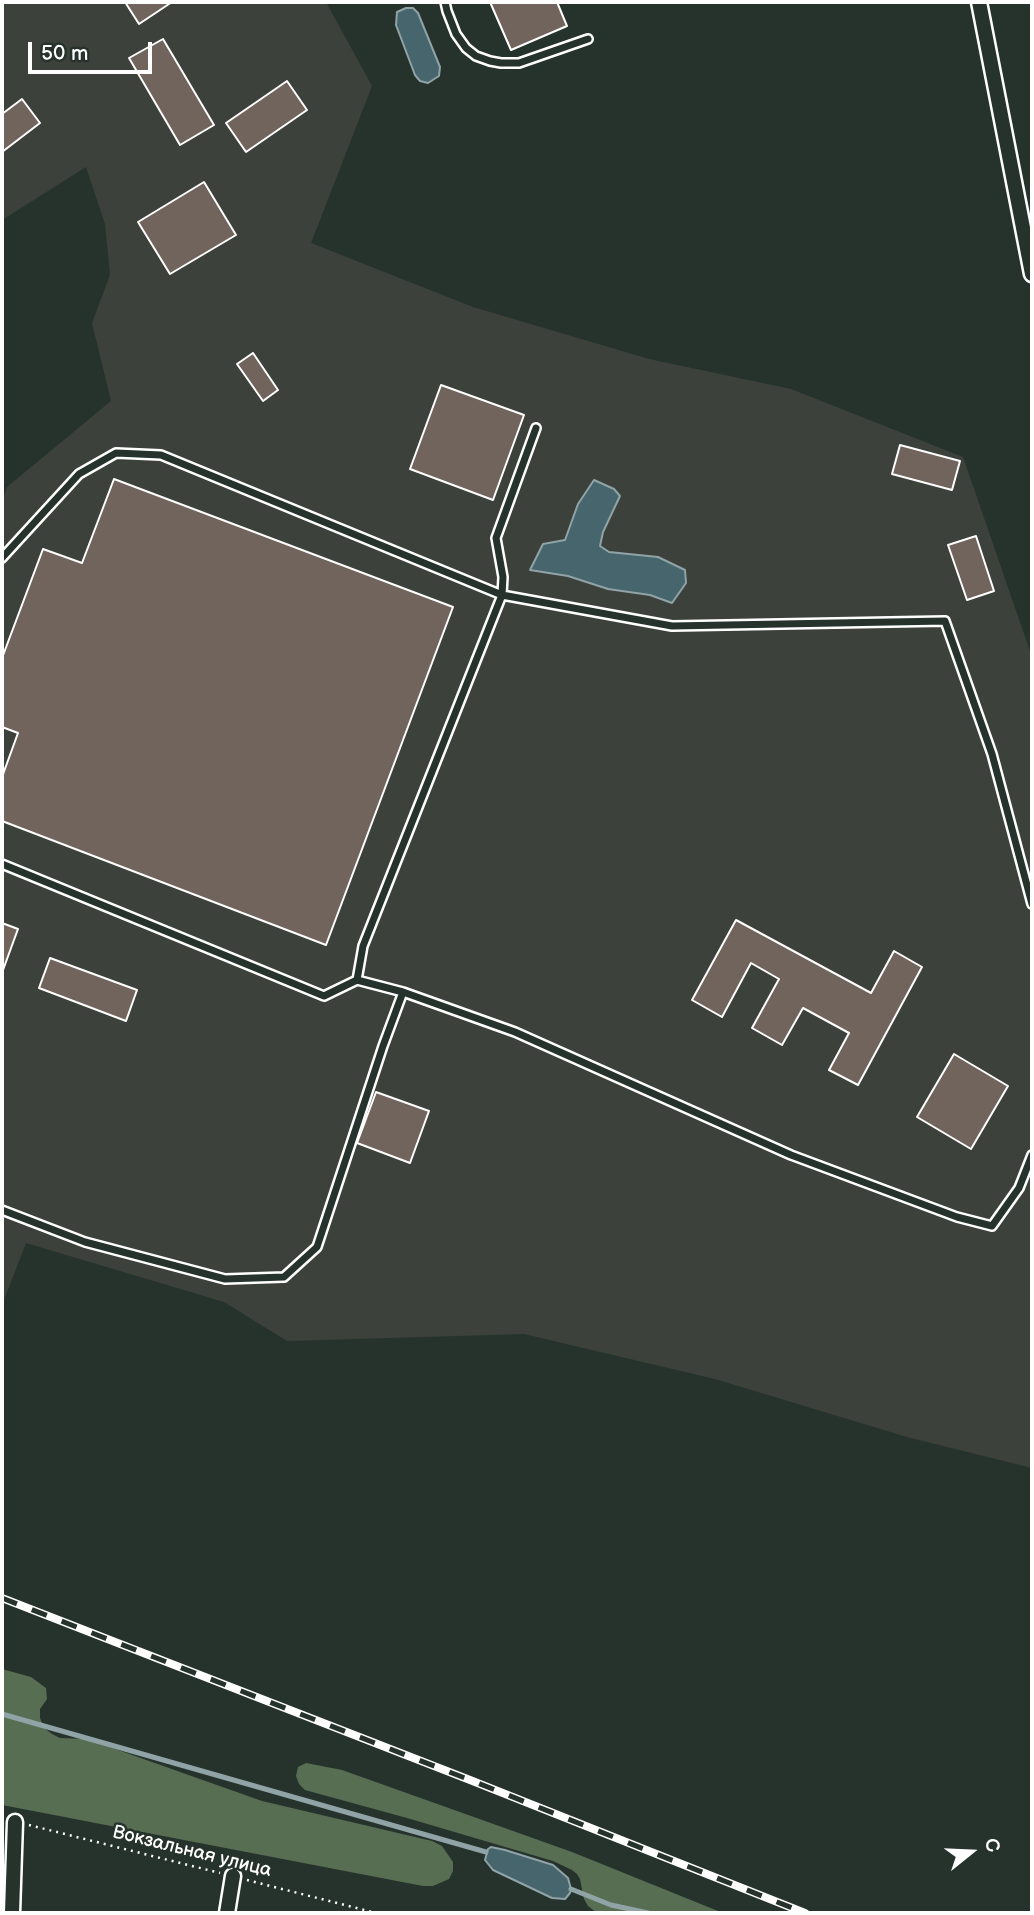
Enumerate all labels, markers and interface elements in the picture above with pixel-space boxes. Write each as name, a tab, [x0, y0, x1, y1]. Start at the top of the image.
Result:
scale bar	[32, 28, 156, 72]
text: 50 m	[41, 41, 88, 66]
north arrow	[936, 1817, 1006, 1887]
street label: Вокзальная улица	[110, 1821, 274, 1883]
text: С	[978, 1836, 1004, 1855]

